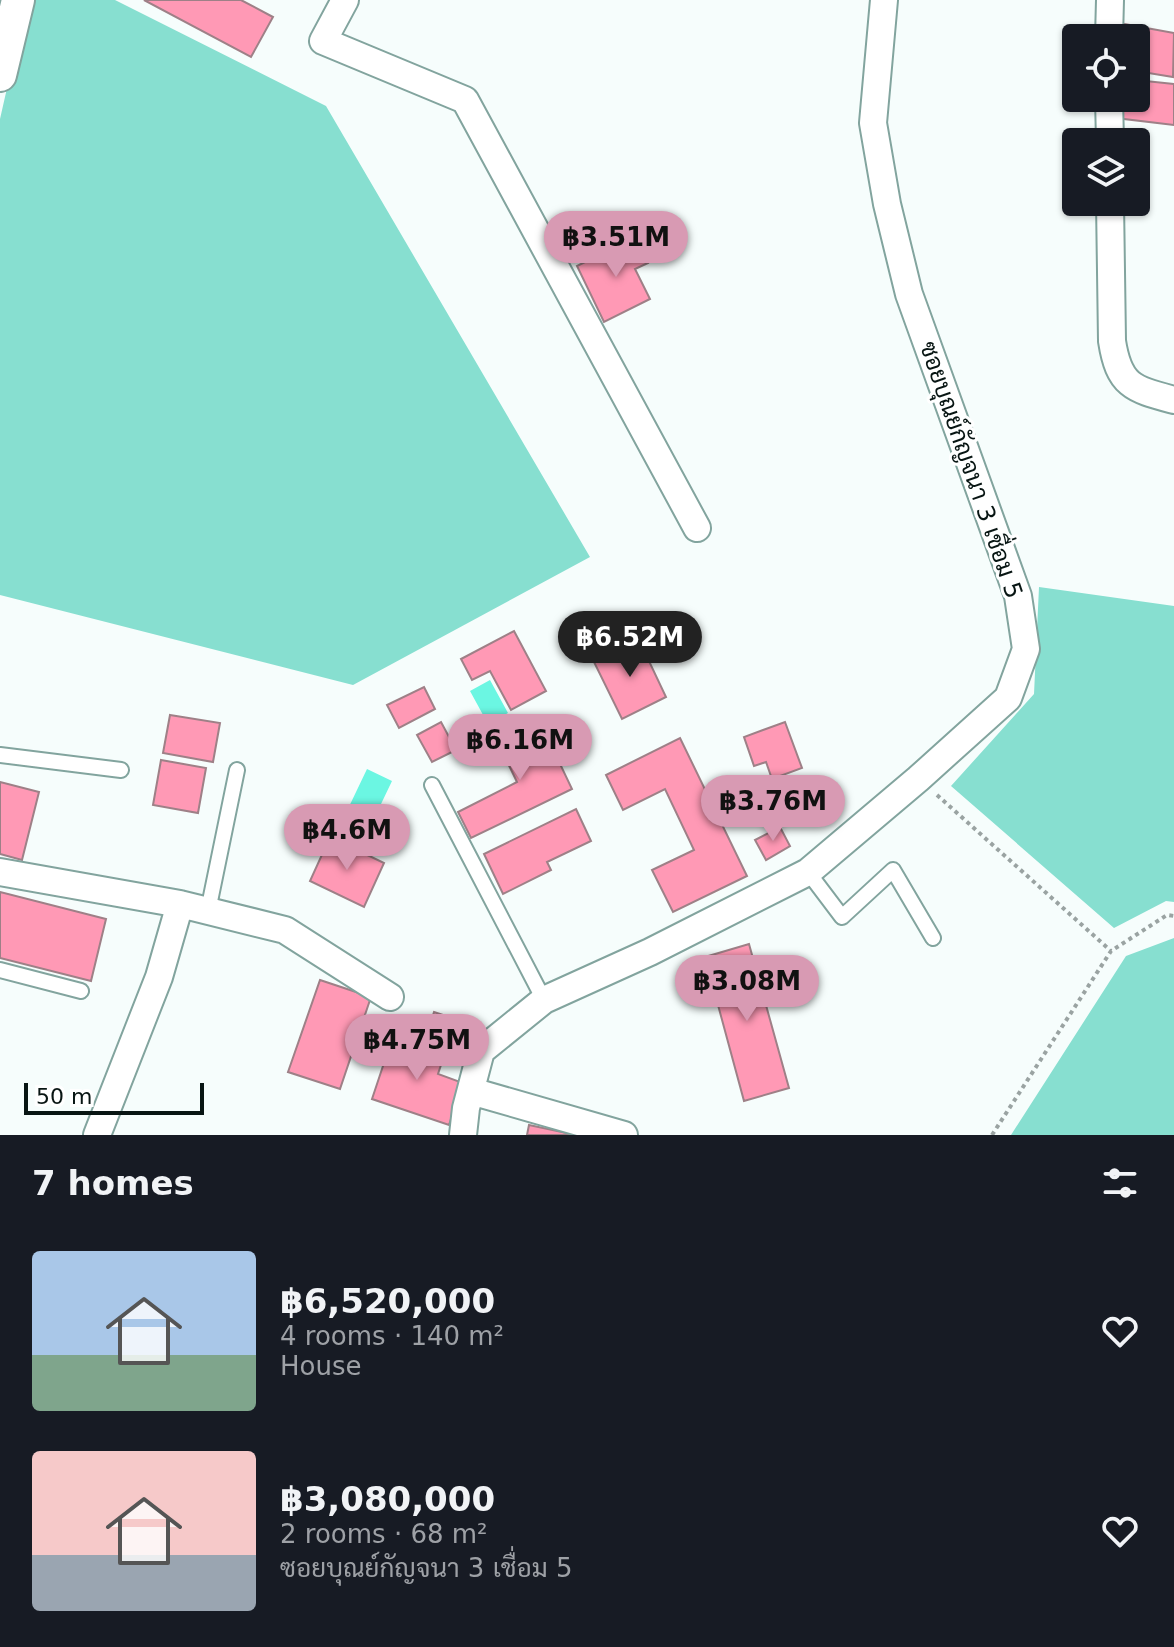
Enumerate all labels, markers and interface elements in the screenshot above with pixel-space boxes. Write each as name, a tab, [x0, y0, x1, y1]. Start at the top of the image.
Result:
map controls	[1062, 24, 1150, 216]
button: locate	[1062, 24, 1150, 112]
button: layers	[1062, 128, 1150, 216]
pin: ฿3.51M	[551, 211, 681, 279]
text: ฿3.51M	[562, 222, 670, 252]
street label: ซอยบุณย์กัญจนา 3 เชื่อม 5	[912, 336, 1035, 603]
pin: ฿6.52M	[565, 611, 695, 679]
text: ฿6.52M	[576, 622, 684, 652]
pin: ฿6.16M	[455, 714, 585, 782]
text: ฿6.16M	[466, 725, 574, 755]
pin: ฿3.76M	[708, 775, 838, 843]
text: ฿3.76M	[719, 786, 827, 816]
pin: ฿4.6M	[291, 804, 403, 872]
text: ฿4.6M	[302, 815, 392, 845]
pin: ฿3.08M	[682, 955, 812, 1023]
text: ฿3.08M	[693, 966, 801, 996]
pin: ฿4.75M	[352, 1014, 482, 1082]
text: ฿4.75M	[363, 1025, 471, 1055]
scale bar	[24, 1079, 204, 1115]
text: 50 m	[36, 1084, 92, 1109]
icon: filters	[1098, 1161, 1142, 1205]
text: 7 homes	[32, 1163, 194, 1203]
text: ฿6,520,000	[280, 1281, 495, 1321]
icon: home	[96, 1283, 192, 1379]
icon: heart	[1098, 1309, 1142, 1353]
text: 4 rooms · 140 m²	[280, 1321, 504, 1351]
text: House	[280, 1351, 361, 1381]
text: ฿3,080,000	[280, 1479, 495, 1519]
icon: home	[96, 1483, 192, 1579]
icon: heart	[1098, 1509, 1142, 1553]
text: 2 rooms · 68 m²	[280, 1519, 488, 1549]
text: ซอยบุณย์กัญจนา 3 เชื่อม 5	[280, 1553, 573, 1583]

